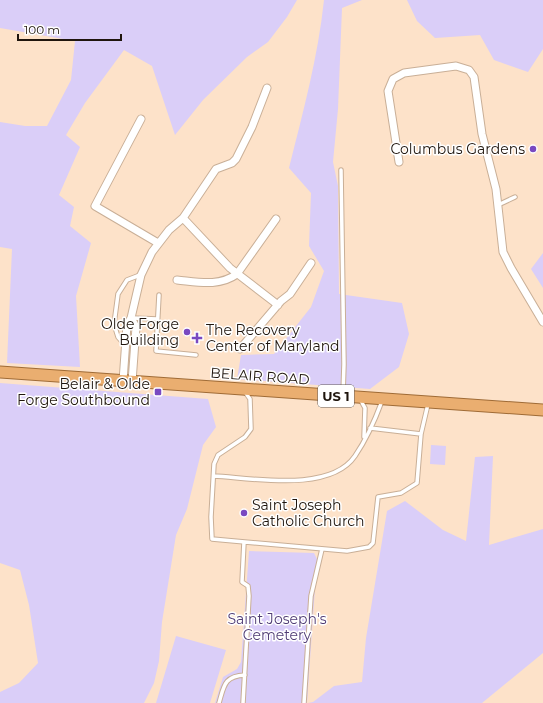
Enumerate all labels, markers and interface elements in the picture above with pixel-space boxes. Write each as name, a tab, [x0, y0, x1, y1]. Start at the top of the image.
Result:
scale bar	[18, 16, 121, 42]
text: 100 m	[24, 22, 60, 37]
place label: Columbus Gardens	[390, 140, 525, 158]
marker: Columbus Gardens	[528, 144, 538, 154]
place label: Olde Forge Building	[101, 315, 179, 349]
place label: The Recovery Center of Maryland	[206, 321, 340, 355]
marker: Olde Forge Building	[182, 327, 192, 337]
marker: The Recovery Center of Maryland	[191, 332, 203, 344]
street label: BELAIR ROAD	[210, 364, 310, 388]
place label: Belair & Olde Forge Southbound	[17, 375, 150, 409]
road number: US 1	[318, 385, 354, 407]
marker: Belair & Olde Forge Southbound	[153, 387, 163, 397]
place label: Saint Joseph Catholic Church	[252, 496, 365, 530]
marker: Saint Joseph Catholic Church	[239, 508, 249, 518]
park label: Saint Joseph's Cemetery	[227, 610, 327, 644]

